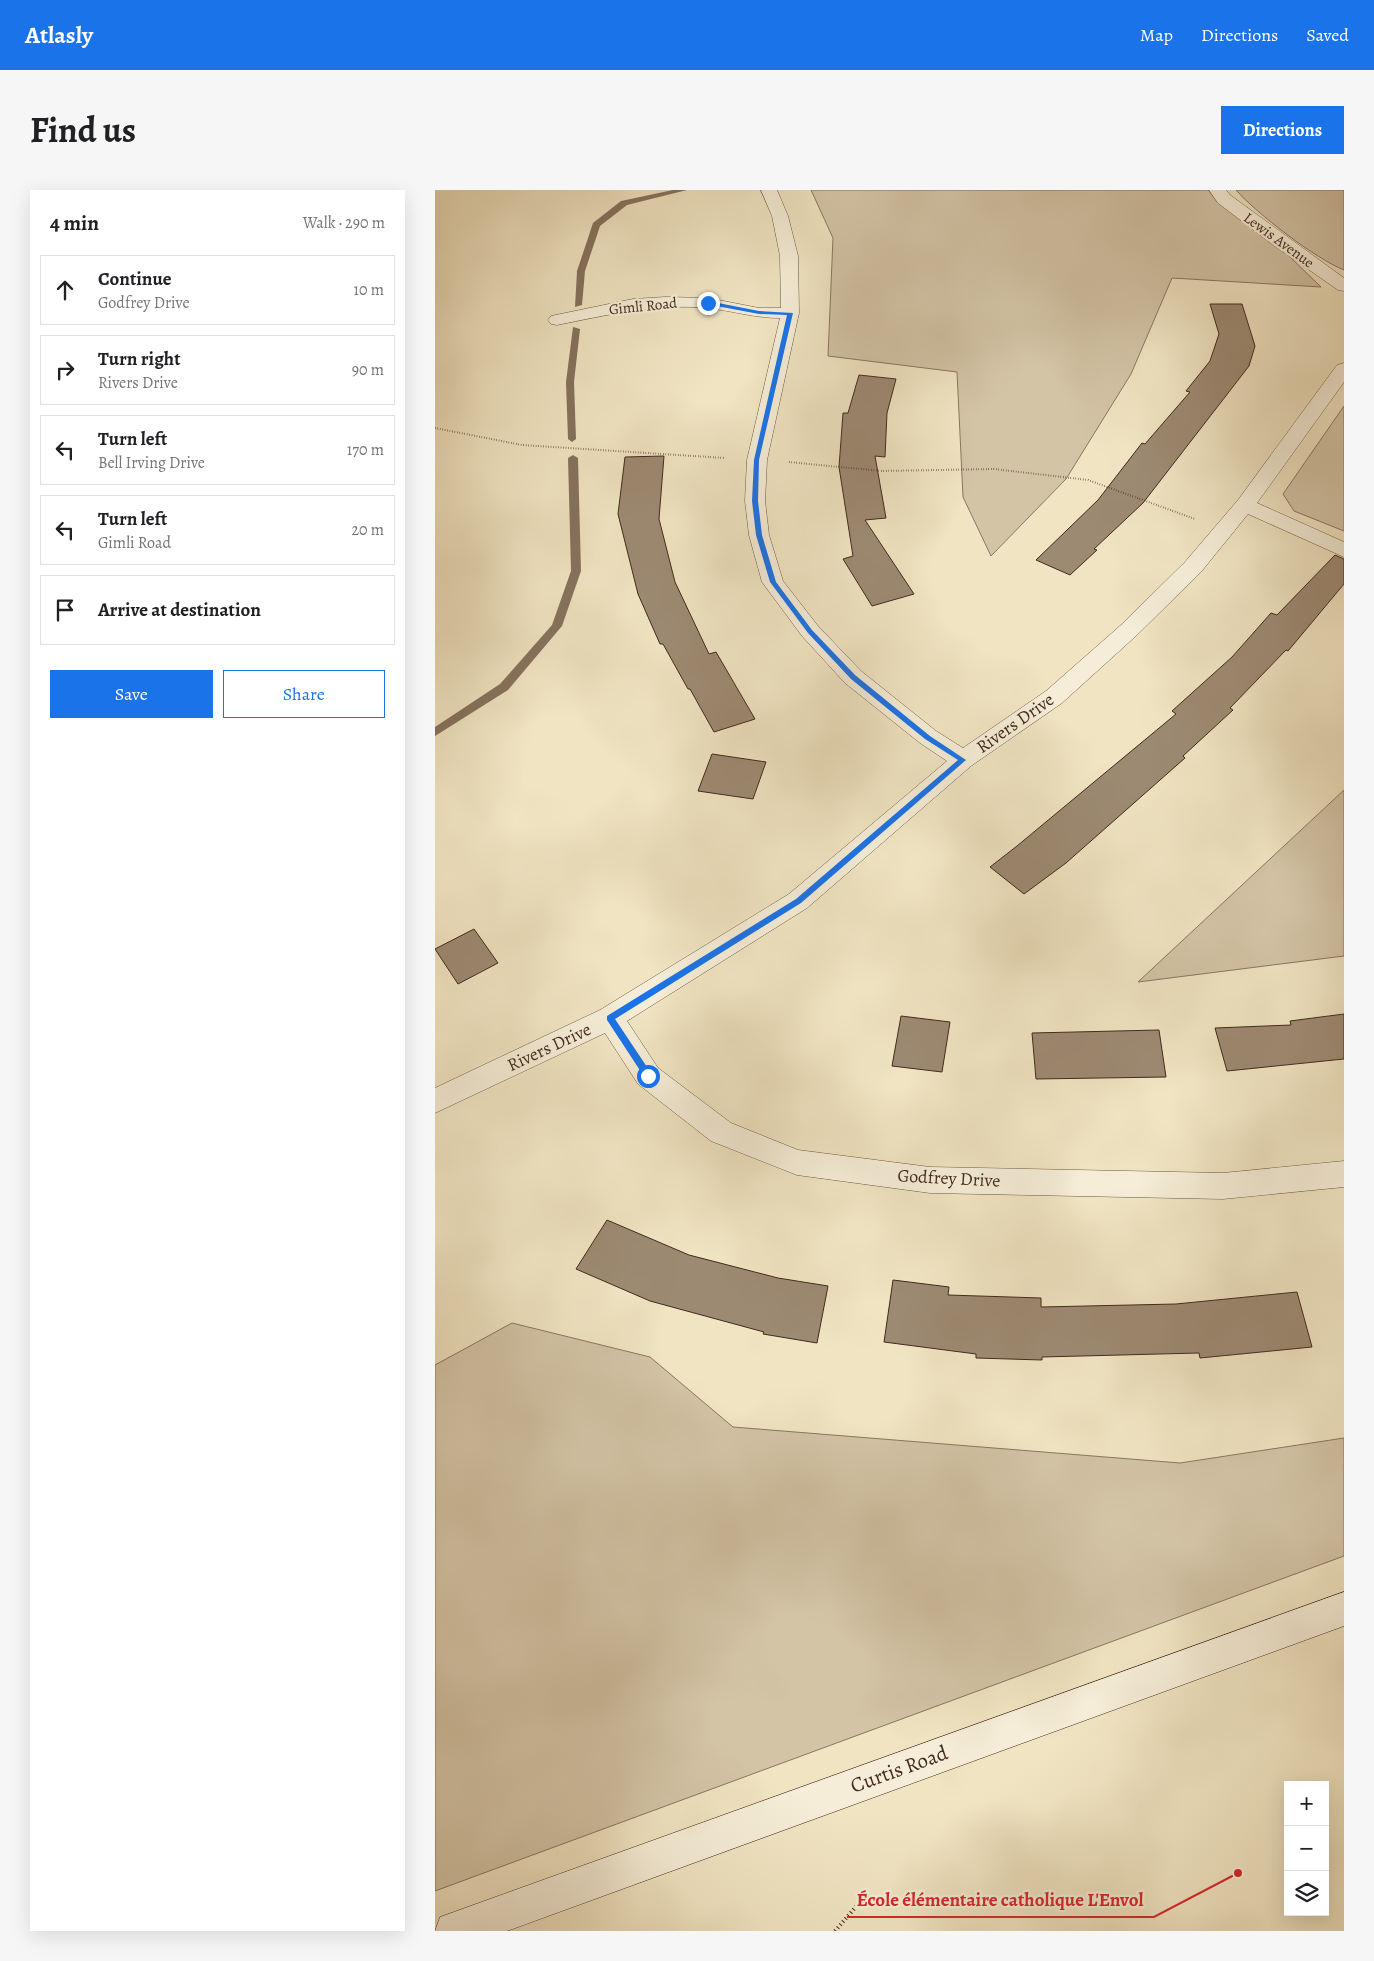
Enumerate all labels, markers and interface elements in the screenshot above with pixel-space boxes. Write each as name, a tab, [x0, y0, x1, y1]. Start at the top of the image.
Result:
text: Atlasly	[25, 19, 93, 51]
text: Map	[1140, 23, 1173, 47]
text: Directions	[1201, 23, 1278, 47]
text: Saved	[1306, 23, 1349, 47]
text: Find us	[30, 106, 136, 154]
button: Directions	[1221, 106, 1344, 154]
street label: Lewis Avenue	[1240, 208, 1319, 273]
text: 4 min	[50, 209, 99, 237]
text: Walk · 290 m	[303, 212, 385, 234]
text: Continue	[98, 266, 172, 292]
icon: ahead	[51, 276, 79, 304]
text: 10 m	[354, 279, 384, 301]
text: Godfrey Drive	[98, 292, 190, 314]
street label: Gimli Road	[608, 292, 679, 320]
route end	[697, 292, 720, 315]
text: Turn right	[98, 346, 180, 372]
icon: right	[51, 356, 79, 384]
text: 90 m	[352, 359, 384, 381]
text: Rivers Drive	[98, 372, 178, 394]
text: Turn left	[98, 426, 167, 452]
icon: left	[51, 436, 79, 464]
text: 170 m	[347, 439, 384, 461]
text: Bell Irving Drive	[98, 452, 205, 474]
text: Turn left	[98, 506, 167, 532]
icon: left	[51, 516, 79, 544]
text: 20 m	[351, 519, 384, 541]
text: Gimli Road	[98, 532, 171, 554]
icon: arrive	[51, 596, 79, 624]
text: Arrive at destination	[98, 597, 261, 623]
button: Save	[50, 670, 213, 718]
button: Share	[223, 670, 385, 718]
street label: Rivers Drive	[971, 687, 1059, 759]
street label: Rivers Drive	[503, 1017, 595, 1077]
route start	[637, 1065, 660, 1088]
street label: Godfrey Drive	[897, 1163, 1001, 1193]
street label: Curtis Road	[846, 1738, 952, 1800]
map controls	[1284, 1781, 1329, 1916]
button: +	[1284, 1781, 1329, 1826]
button: −	[1284, 1826, 1329, 1871]
button: layers	[1284, 1871, 1329, 1916]
callout: École élémentaire catholique L'Envol	[847, 1883, 1154, 1917]
text: École élémentaire catholique L'Envol	[856, 1887, 1144, 1913]

